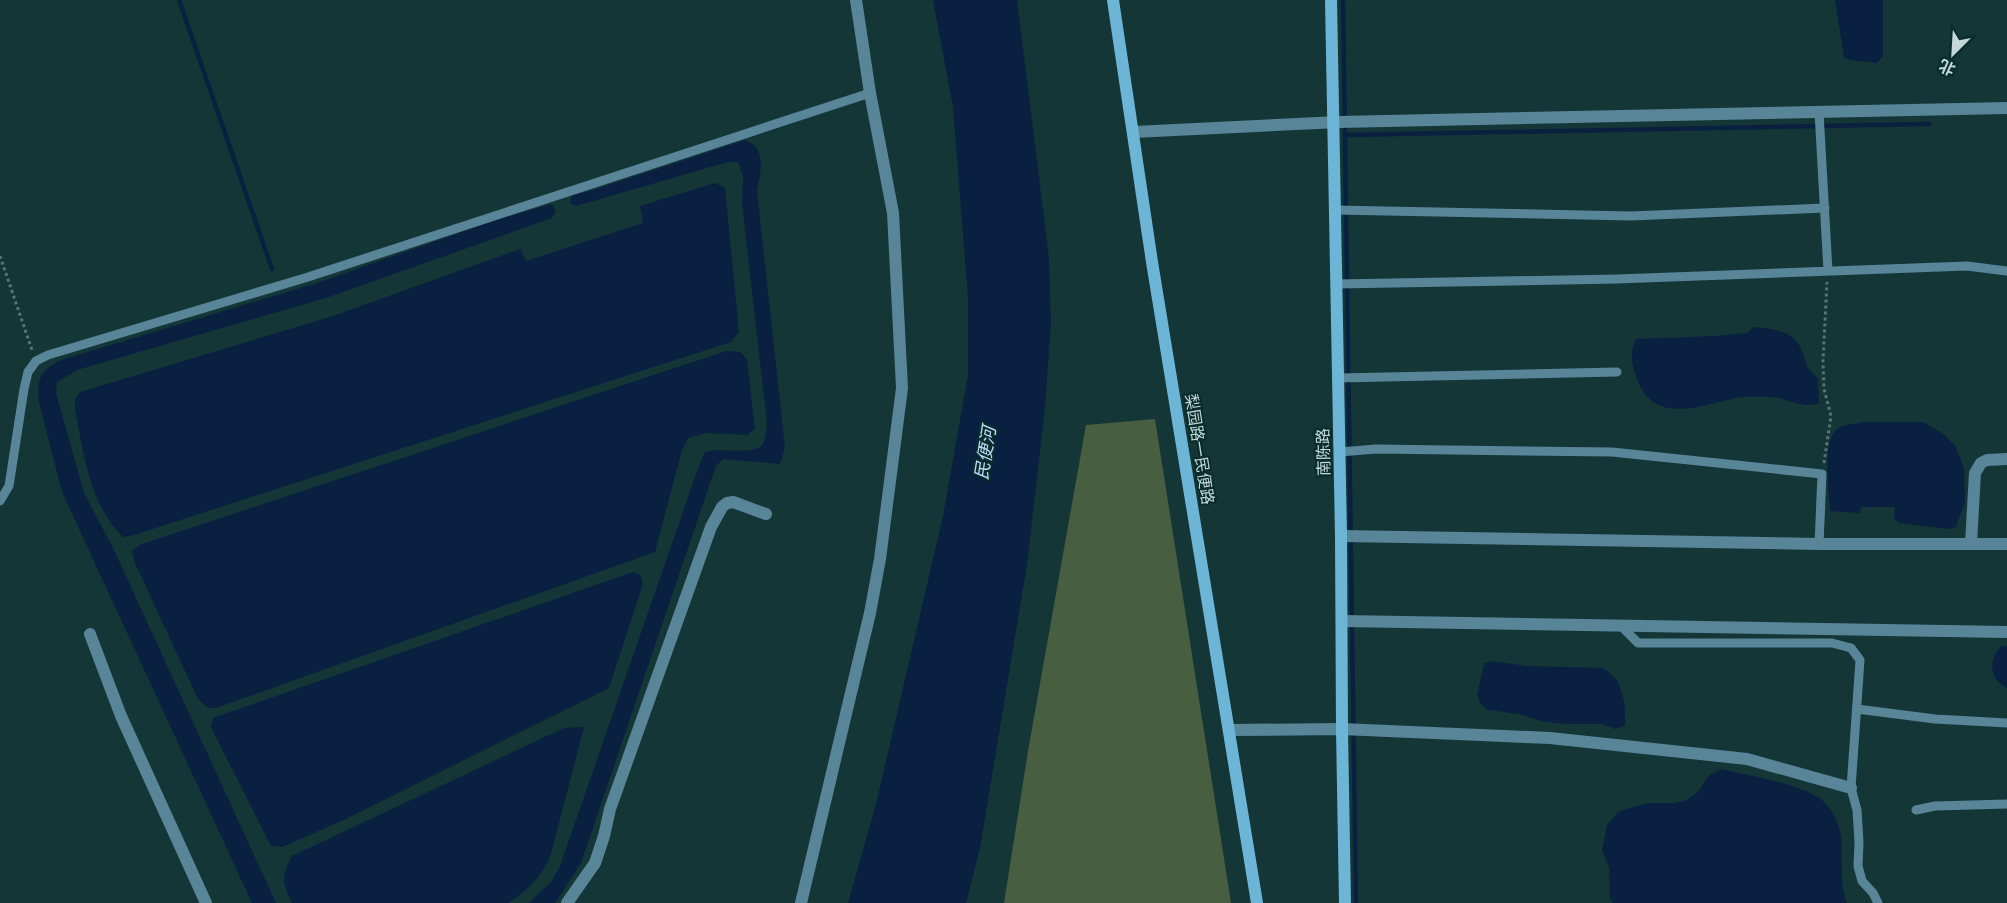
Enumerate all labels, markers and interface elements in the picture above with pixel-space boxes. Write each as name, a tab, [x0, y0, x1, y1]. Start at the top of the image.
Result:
north arrow	[1923, 24, 1983, 84]
text: 北	[1935, 54, 1959, 81]
street label: 梨园路一民便路	[1180, 392, 1220, 506]
water label: 民便河	[968, 421, 1002, 482]
street label: 南陈路	[1312, 428, 1334, 476]

